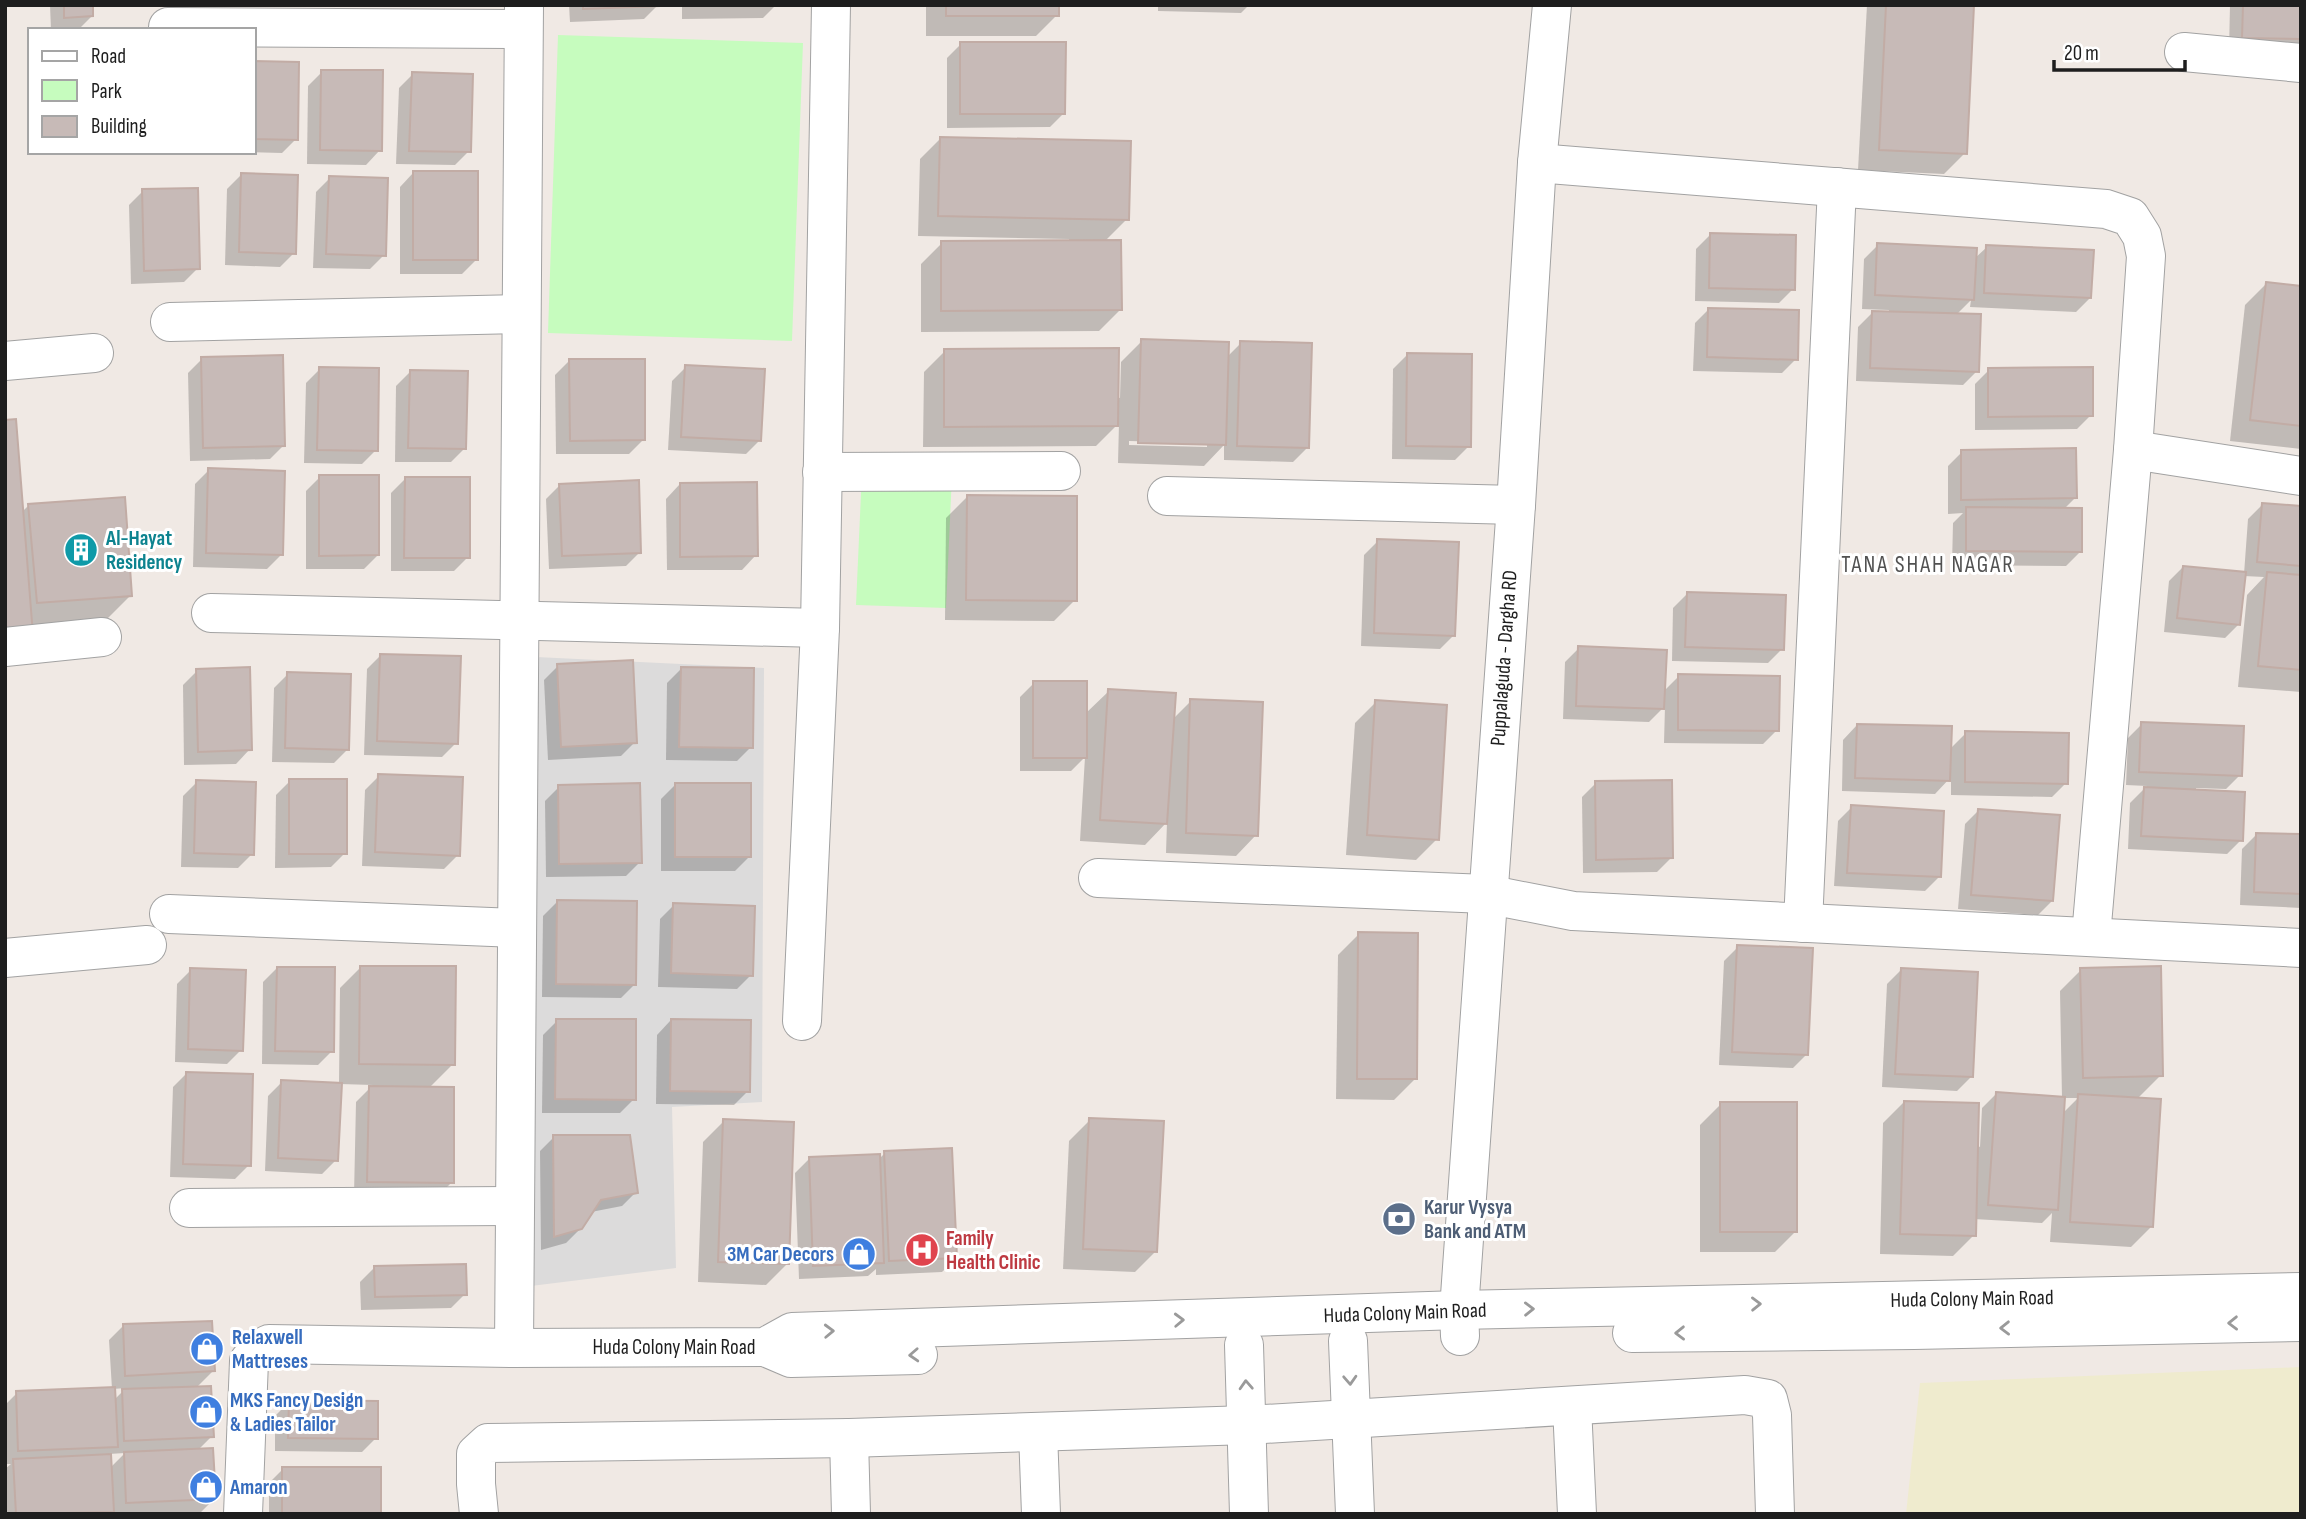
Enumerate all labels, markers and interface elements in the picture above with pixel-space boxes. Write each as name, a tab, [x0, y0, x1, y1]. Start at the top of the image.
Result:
legend	[28, 28, 256, 154]
scale bar	[2054, 28, 2185, 72]
text: 20 m	[2064, 41, 2099, 66]
text: Road	[91, 44, 126, 69]
text: Park	[91, 79, 122, 104]
text: Building	[91, 114, 147, 139]
place label: Al-Hayat Residency	[105, 526, 183, 575]
building icon: Al-Hayat Residency	[62, 531, 100, 569]
district label: TANA SHAH NAGAR	[1841, 551, 2015, 579]
street label: Puppalaguda - Dargha RD	[1485, 569, 1523, 747]
place label: Karur Vysya Bank and ATM	[1424, 1195, 1526, 1244]
bank icon: Karur Vysya Bank and ATM	[1380, 1200, 1418, 1238]
place label: Family Health Clinic	[946, 1226, 1041, 1275]
hospital icon: Family Health Clinic	[903, 1231, 941, 1269]
shop icon: 3M Car Decors	[840, 1235, 878, 1273]
place label: 3M Car Decors	[727, 1242, 834, 1267]
street label: Huda Colony Main Road	[1890, 1285, 2054, 1313]
one-way arrow	[1752, 1296, 1762, 1312]
street label: Huda Colony Main Road	[1323, 1298, 1487, 1328]
one-way arrow	[1524, 1301, 1535, 1317]
one-way arrow	[1174, 1313, 1185, 1328]
one-way arrow	[2227, 1315, 2237, 1331]
one-way arrow	[1999, 1321, 2010, 1336]
one-way arrow	[824, 1324, 835, 1339]
place label: Relaxwell Mattreses	[232, 1325, 308, 1374]
one-way arrow	[1674, 1325, 1685, 1340]
shop icon: Relaxwell Mattreses	[188, 1330, 226, 1368]
street label: Huda Colony Main Road	[592, 1335, 756, 1360]
one-way arrow	[908, 1347, 919, 1362]
one-way arrow	[1342, 1375, 1357, 1386]
one-way arrow	[1239, 1379, 1254, 1390]
place label: MKS Fancy Design & Ladies Tailor	[230, 1388, 363, 1437]
shop icon: MKS Fancy Design & Ladies Tailor	[187, 1393, 225, 1431]
shop icon: Amaron	[187, 1468, 225, 1506]
place label: Amaron	[229, 1475, 288, 1500]

